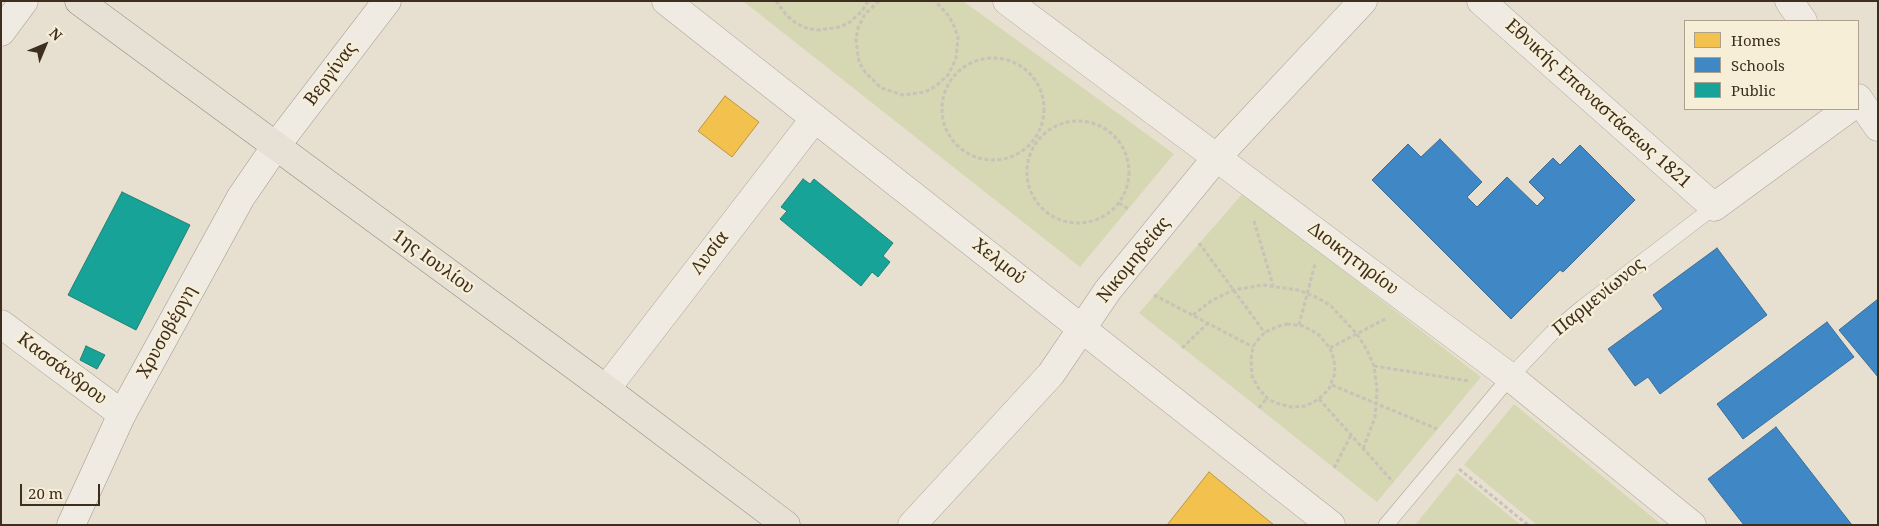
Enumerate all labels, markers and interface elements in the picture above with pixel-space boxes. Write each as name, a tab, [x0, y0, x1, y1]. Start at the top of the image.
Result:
street label: Εθνικής Επαναστάσεως 1821	[1501, 15, 1695, 193]
north arrow	[20, 20, 70, 70]
legend	[1684, 20, 1859, 110]
text: N	[45, 23, 67, 45]
text: Homes	[1731, 30, 1781, 50]
street label: Βεργίνας	[300, 38, 362, 110]
text: Schools	[1731, 55, 1785, 75]
text: Public	[1731, 80, 1776, 100]
street label: Νικομηδείας	[1093, 213, 1175, 307]
street label: Διοικητηρίου	[1303, 218, 1403, 300]
street label: 1ης Ιουλίου	[388, 225, 478, 299]
street label: Λυσία	[686, 227, 734, 279]
street label: Χελμού	[968, 235, 1030, 289]
street label: Παρμενίωνος	[1549, 253, 1649, 341]
street label: Χρυσοβέργη	[133, 282, 201, 382]
street label: Κασσάνδρου	[13, 328, 111, 410]
scale bar	[22, 474, 102, 506]
text: 20 m	[28, 483, 63, 503]

